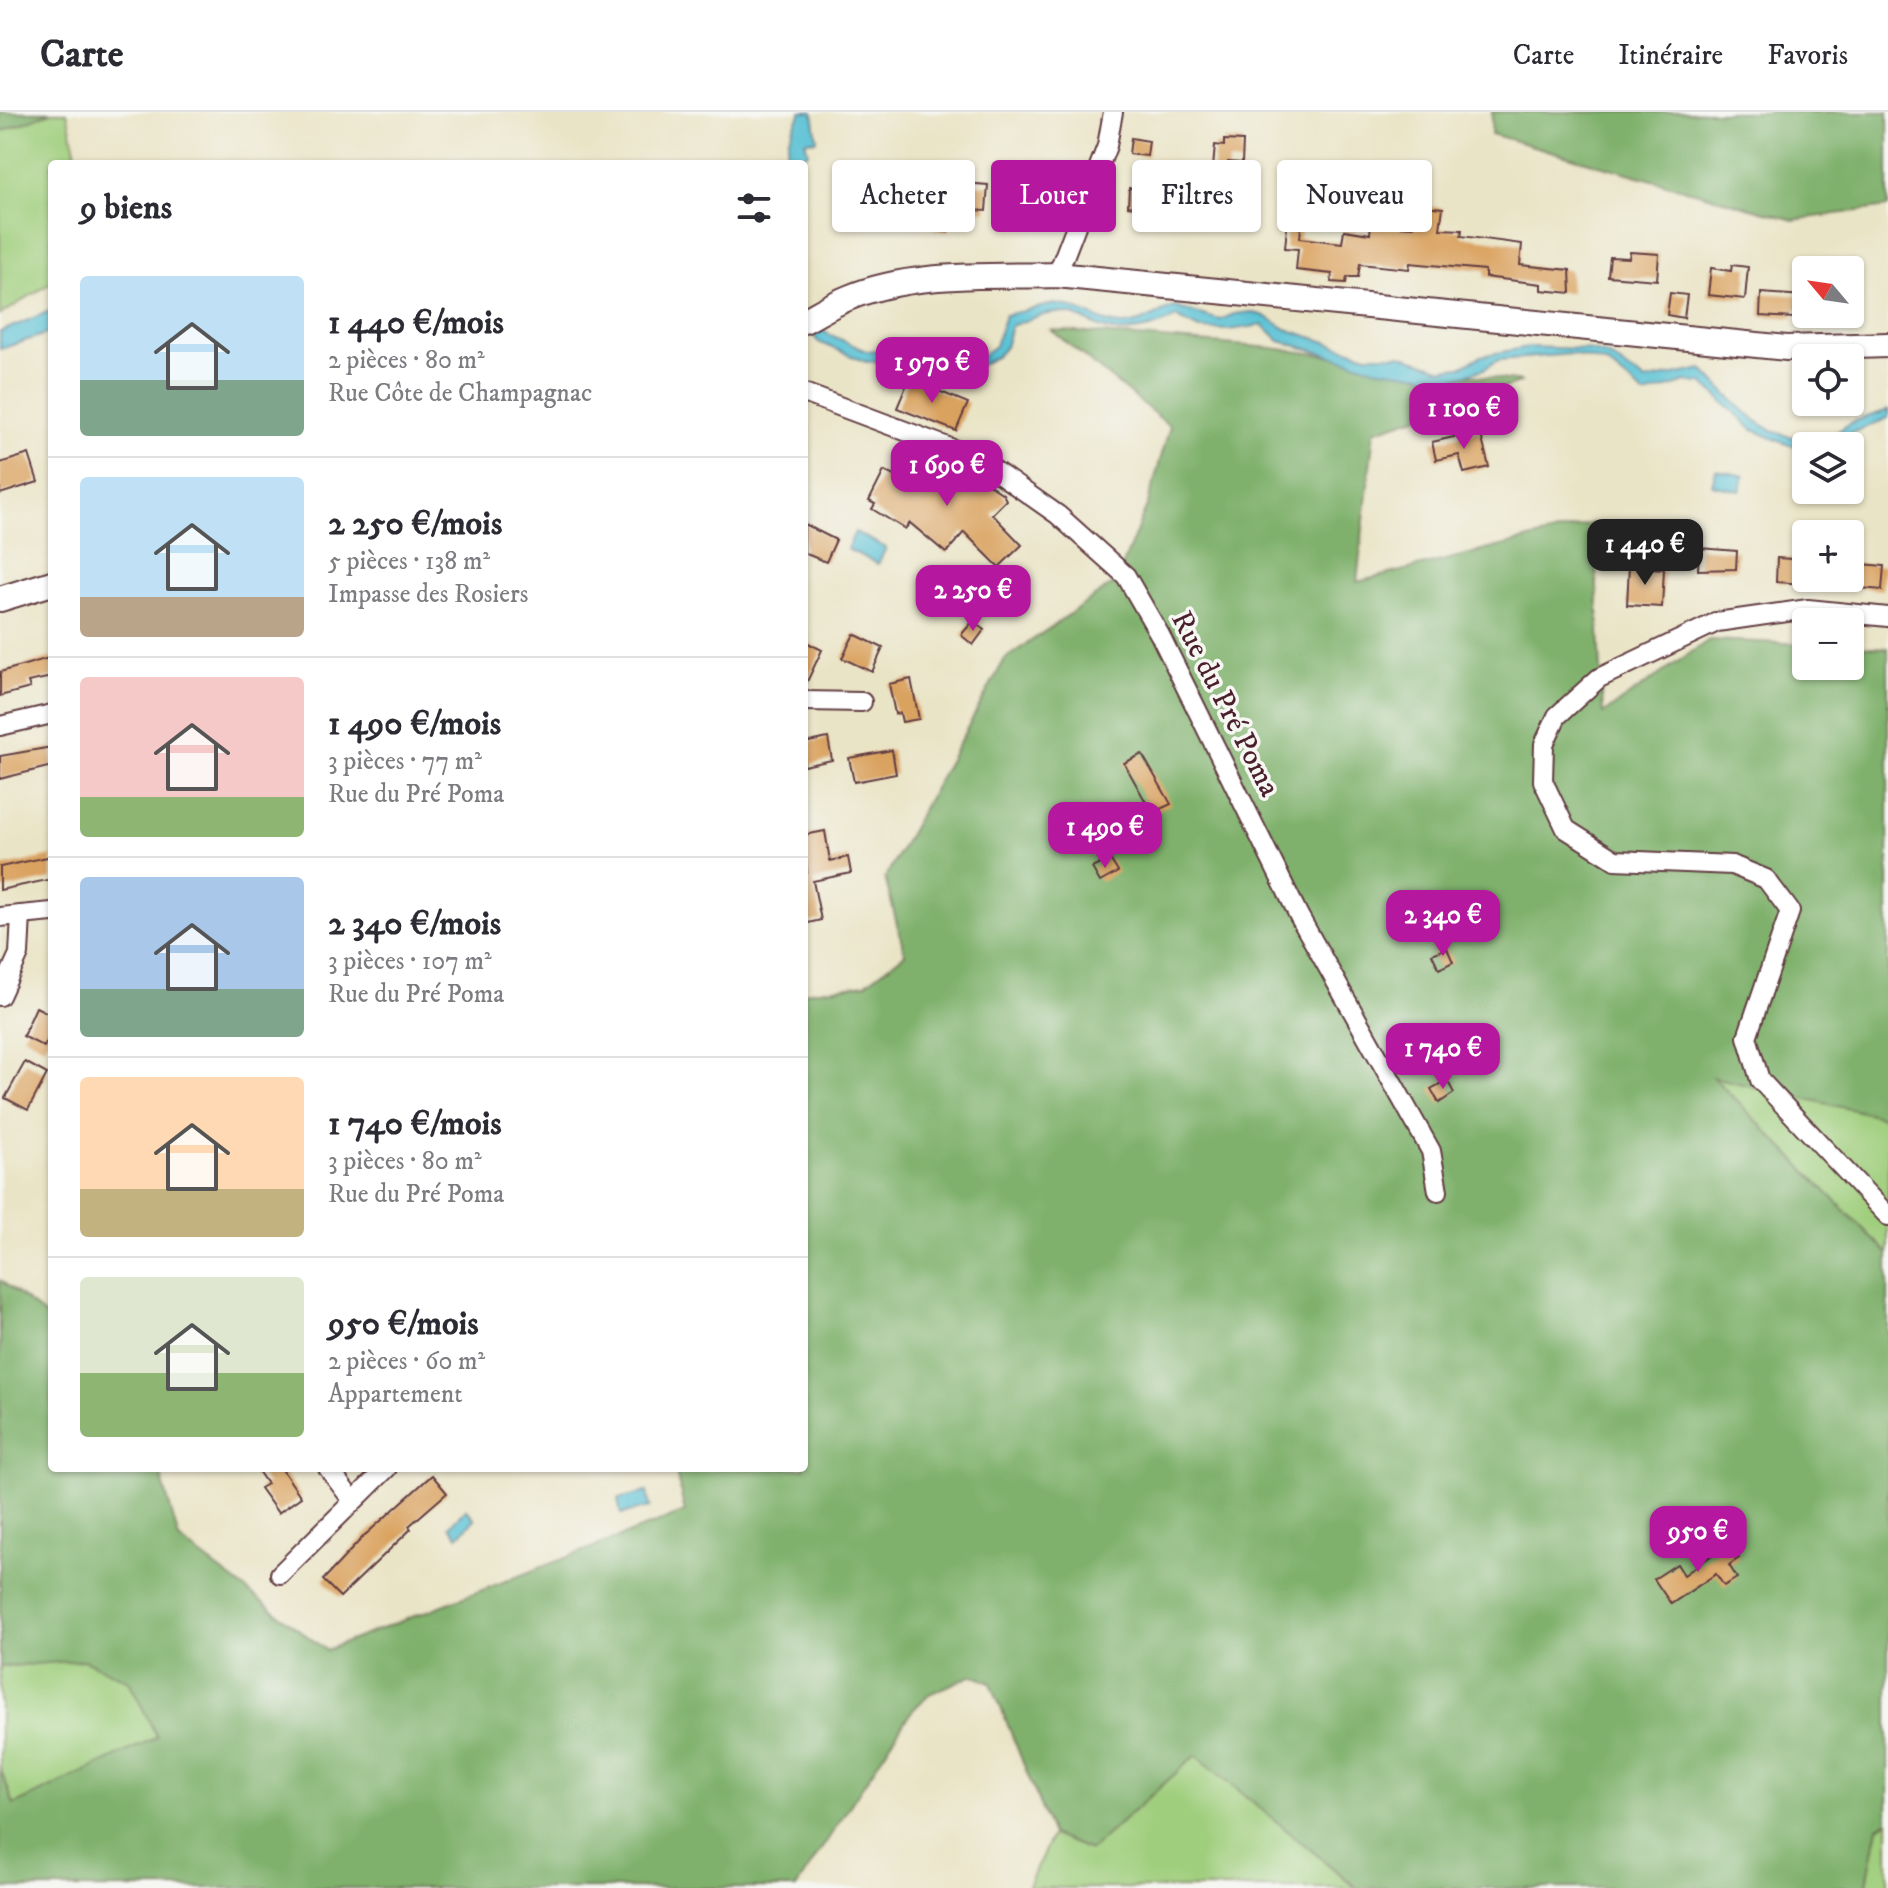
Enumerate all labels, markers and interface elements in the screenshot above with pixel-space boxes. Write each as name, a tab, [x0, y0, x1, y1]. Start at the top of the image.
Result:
text: Carte	[40, 31, 123, 79]
text: Carte	[1513, 38, 1574, 73]
text: Itinéraire	[1618, 38, 1723, 73]
text: Favoris	[1767, 38, 1848, 73]
chip: Acheter	[832, 160, 975, 232]
chip: Louer	[991, 160, 1116, 232]
chip: Filtres	[1132, 160, 1261, 232]
chip: Nouveau	[1277, 160, 1432, 232]
icon: filters	[732, 186, 776, 230]
text: 9 biens	[80, 187, 172, 229]
north arrow	[1792, 256, 1864, 328]
map controls	[1792, 256, 1864, 680]
text: 1 440 €/mois	[328, 302, 504, 344]
icon: home	[144, 308, 240, 404]
pin: 1 970 €	[858, 337, 1006, 405]
text: 2 pièces · 80 m²	[328, 344, 485, 377]
button: locate	[1792, 344, 1864, 416]
text: 1 970 €	[894, 346, 970, 379]
text: Rue Côte de Champagnac	[328, 377, 592, 410]
pin: 1 100 €	[1390, 383, 1538, 451]
text: 1 100 €	[1427, 392, 1501, 425]
button: layers	[1792, 432, 1864, 504]
pin: 1 690 €	[873, 440, 1021, 508]
text: 1 690 €	[909, 449, 985, 482]
text: 2 250 €/mois	[328, 503, 502, 545]
icon: home	[144, 509, 240, 605]
pin: 1 440 €	[1571, 519, 1719, 587]
button: +	[1792, 520, 1864, 592]
text: 1 440 €	[1605, 528, 1685, 561]
text: 5 pièces · 138 m²	[328, 545, 490, 578]
pin: 2 250 €	[899, 565, 1047, 633]
text: 2 250 €	[934, 574, 1012, 607]
text: Impasse des Rosiers	[328, 578, 528, 611]
street label: Rue du Pré Poma	[1162, 605, 1288, 803]
button: −	[1792, 608, 1864, 680]
text: 1 490 €/mois	[328, 703, 501, 745]
icon: home	[144, 709, 240, 805]
text: 3 pièces · 77 m²	[328, 745, 482, 778]
text: Rue du Pré Poma	[328, 778, 504, 811]
pin: 1 490 €	[1031, 802, 1179, 870]
text: 1 490 €	[1066, 811, 1144, 844]
pin: 2 340 €	[1369, 890, 1517, 958]
text: 2 340 €	[1404, 899, 1482, 932]
text: 2 340 €/mois	[328, 903, 501, 945]
icon: home	[144, 909, 240, 1005]
text: 3 pièces · 107 m²	[328, 945, 492, 978]
text: Rue du Pré Poma	[328, 978, 504, 1011]
pin: 1 740 €	[1369, 1023, 1517, 1091]
text: 1 740 €	[1404, 1032, 1482, 1065]
text: 1 740 €/mois	[328, 1103, 502, 1145]
icon: home	[144, 1109, 240, 1205]
text: 3 pièces · 80 m²	[328, 1145, 482, 1178]
text: Rue du Pré Poma	[328, 1178, 504, 1211]
text: 950 €/mois	[328, 1303, 479, 1345]
icon: home	[144, 1309, 240, 1405]
text: 2 pièces · 60 m²	[328, 1345, 485, 1378]
text: Appartement	[328, 1378, 462, 1411]
pin: 950 €	[1642, 1506, 1754, 1574]
text: 950 €	[1668, 1515, 1728, 1548]

